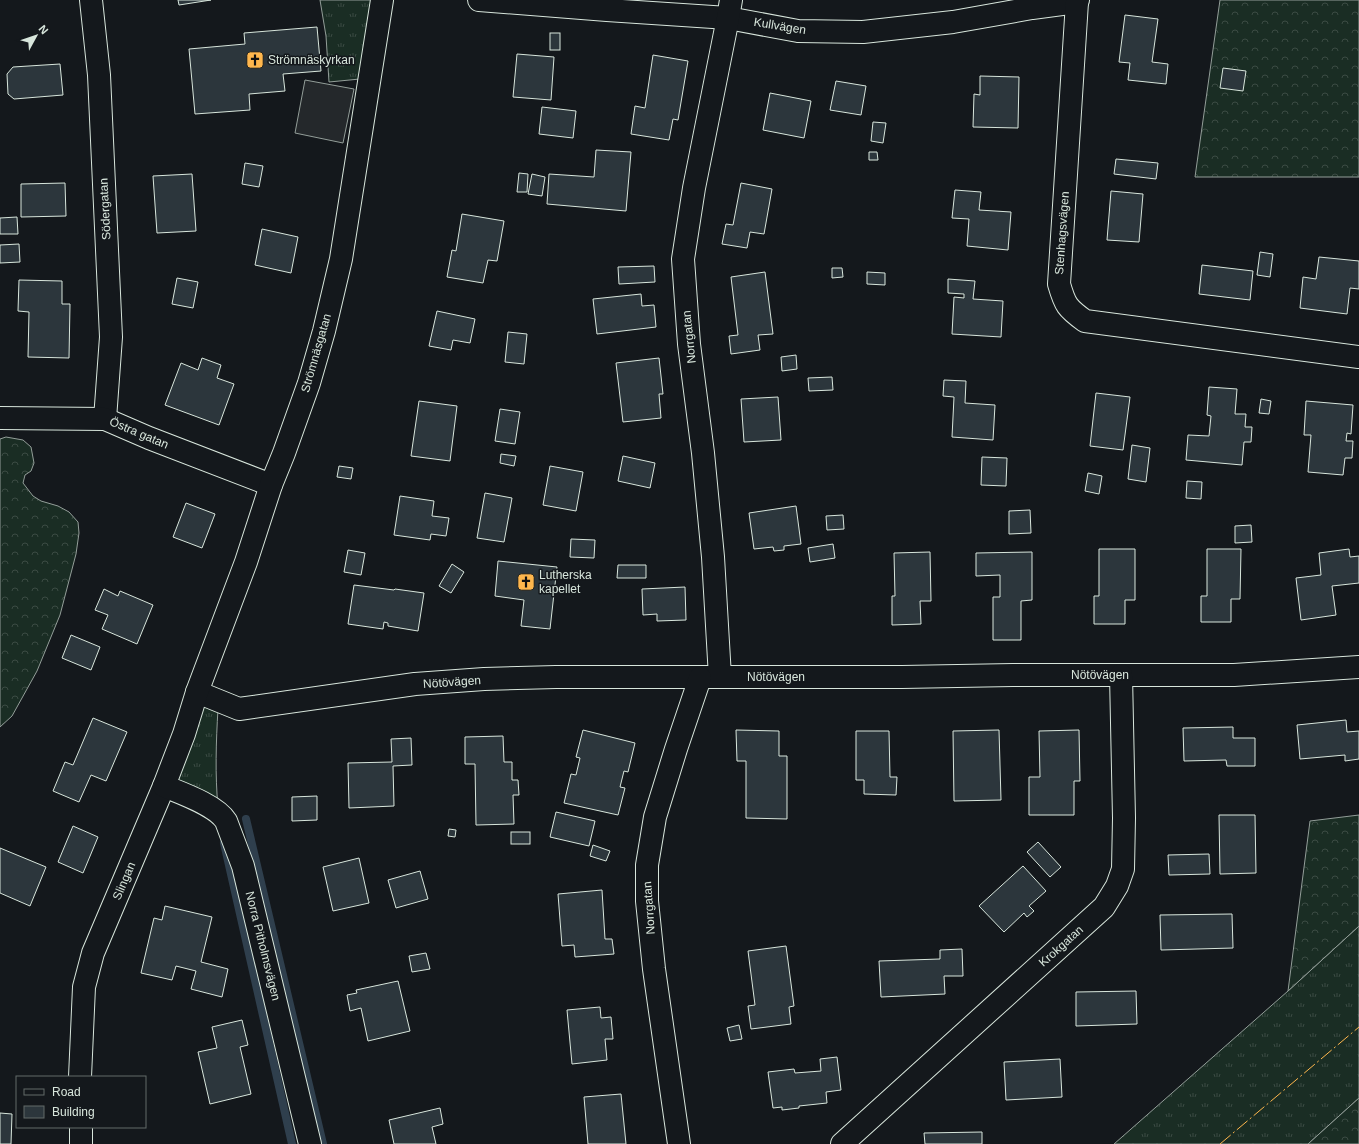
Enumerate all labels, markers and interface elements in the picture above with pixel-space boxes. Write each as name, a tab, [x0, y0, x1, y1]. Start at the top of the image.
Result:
street label: Kullvägen	[753, 15, 807, 37]
north arrow	[16, 16, 56, 56]
text: N	[37, 23, 51, 37]
church icon: Strömnäskyrkan	[245, 50, 265, 70]
place label: Strömnäskyrkan	[268, 53, 355, 67]
street label: Södergatan	[96, 178, 114, 240]
street label: Stenhagsvägen	[1052, 191, 1072, 275]
street label: Norrgatan	[679, 310, 699, 364]
street label: Strömnäsgatan	[298, 312, 334, 394]
street label: Östra gatan	[107, 414, 171, 452]
place label: Lutherska kapellet	[539, 568, 592, 596]
church icon: Lutherska kapellet	[516, 572, 536, 592]
street label: Nötövägen	[1071, 668, 1129, 682]
street label: Nötövägen	[747, 670, 805, 684]
street label: Nötövägen	[423, 673, 481, 691]
street label: Slingan	[110, 860, 138, 902]
street label: Norrgatan	[640, 881, 658, 935]
street label: Norra Pitholmsvägen	[243, 890, 283, 1002]
street label: Krokgatan	[1036, 922, 1086, 970]
legend	[16, 1076, 146, 1128]
text: Road	[52, 1085, 81, 1099]
text: Building	[52, 1105, 95, 1119]

